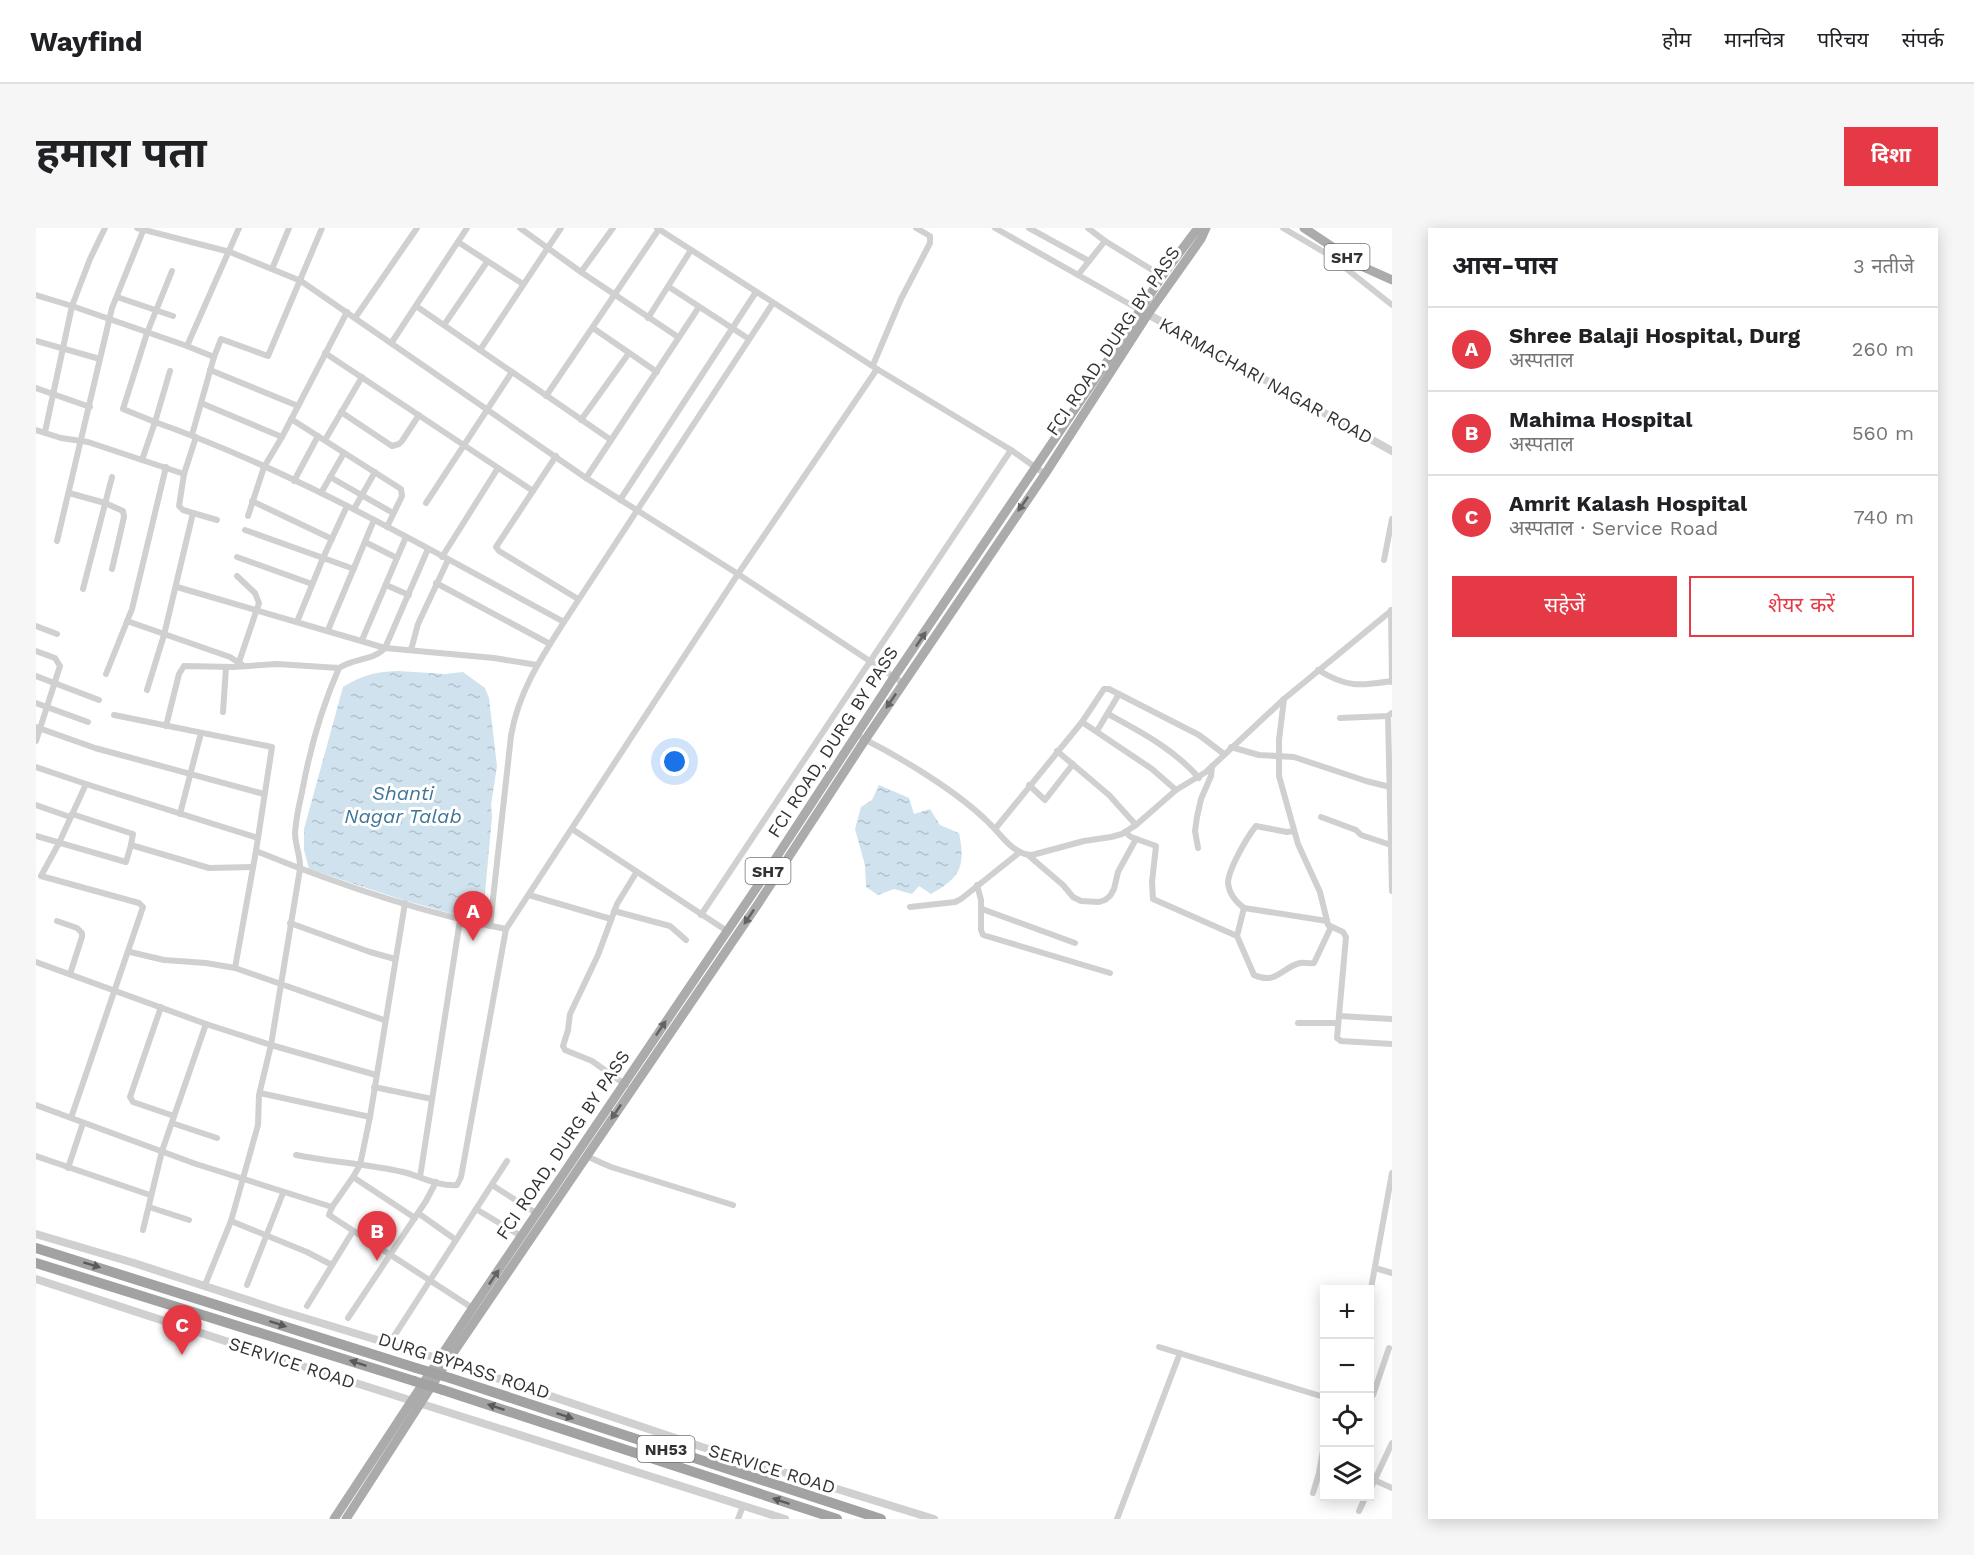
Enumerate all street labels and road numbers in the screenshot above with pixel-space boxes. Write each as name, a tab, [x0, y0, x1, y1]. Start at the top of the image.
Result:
street label: FCI ROAD, DURG BY PASS	[1041, 242, 1184, 439]
road number: SH7	[1324, 244, 1370, 270]
street label: KARMACHARI NAGAR ROAD	[1156, 313, 1377, 448]
street label: FCI ROAD, DURG BY PASS	[763, 642, 902, 841]
road number: SH7	[746, 858, 790, 884]
street label: FCI ROAD, DURG BY PASS	[491, 1046, 634, 1243]
street label: DURG BYPASS ROAD	[376, 1328, 552, 1403]
street label: SERVICE ROAD	[226, 1332, 358, 1393]
road number: NH53	[638, 1436, 694, 1462]
street label: SERVICE ROAD	[706, 1439, 838, 1498]

